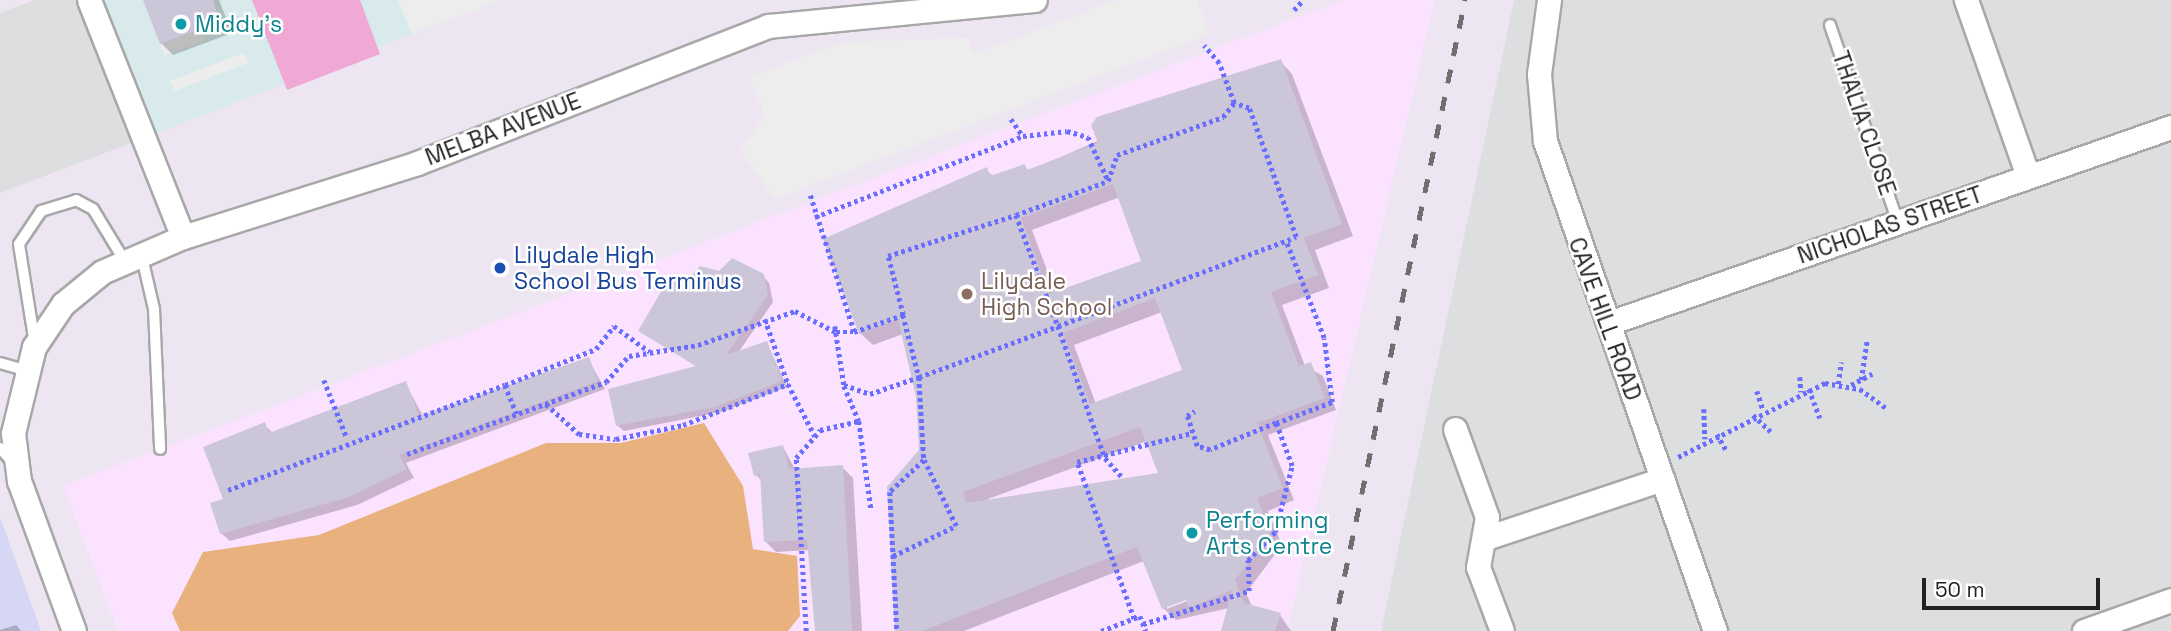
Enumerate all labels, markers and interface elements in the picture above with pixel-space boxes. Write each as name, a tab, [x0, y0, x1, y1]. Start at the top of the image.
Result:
place label: Middy's	[195, 10, 282, 38]
marker: Middy's	[173, 16, 189, 32]
street label: THALIA CLOSE	[1826, 47, 1902, 199]
street label: MELBA AVENUE	[421, 87, 585, 171]
street label: NICHOLAS STREET	[1794, 180, 1986, 270]
street label: CAVE HILL ROAD	[1563, 233, 1647, 405]
place label: Lilydale High School Bus Terminus	[514, 241, 742, 295]
marker: Lilydale High School Bus Terminus	[492, 260, 508, 276]
place label: Lilydale High School	[981, 267, 1113, 321]
marker: Lilydale High School	[959, 286, 975, 302]
place label: Performing Arts Centre	[1206, 506, 1332, 560]
marker: Performing Arts Centre	[1184, 525, 1200, 541]
scale bar	[1926, 564, 2104, 608]
text: 50 m	[1935, 576, 1985, 603]

